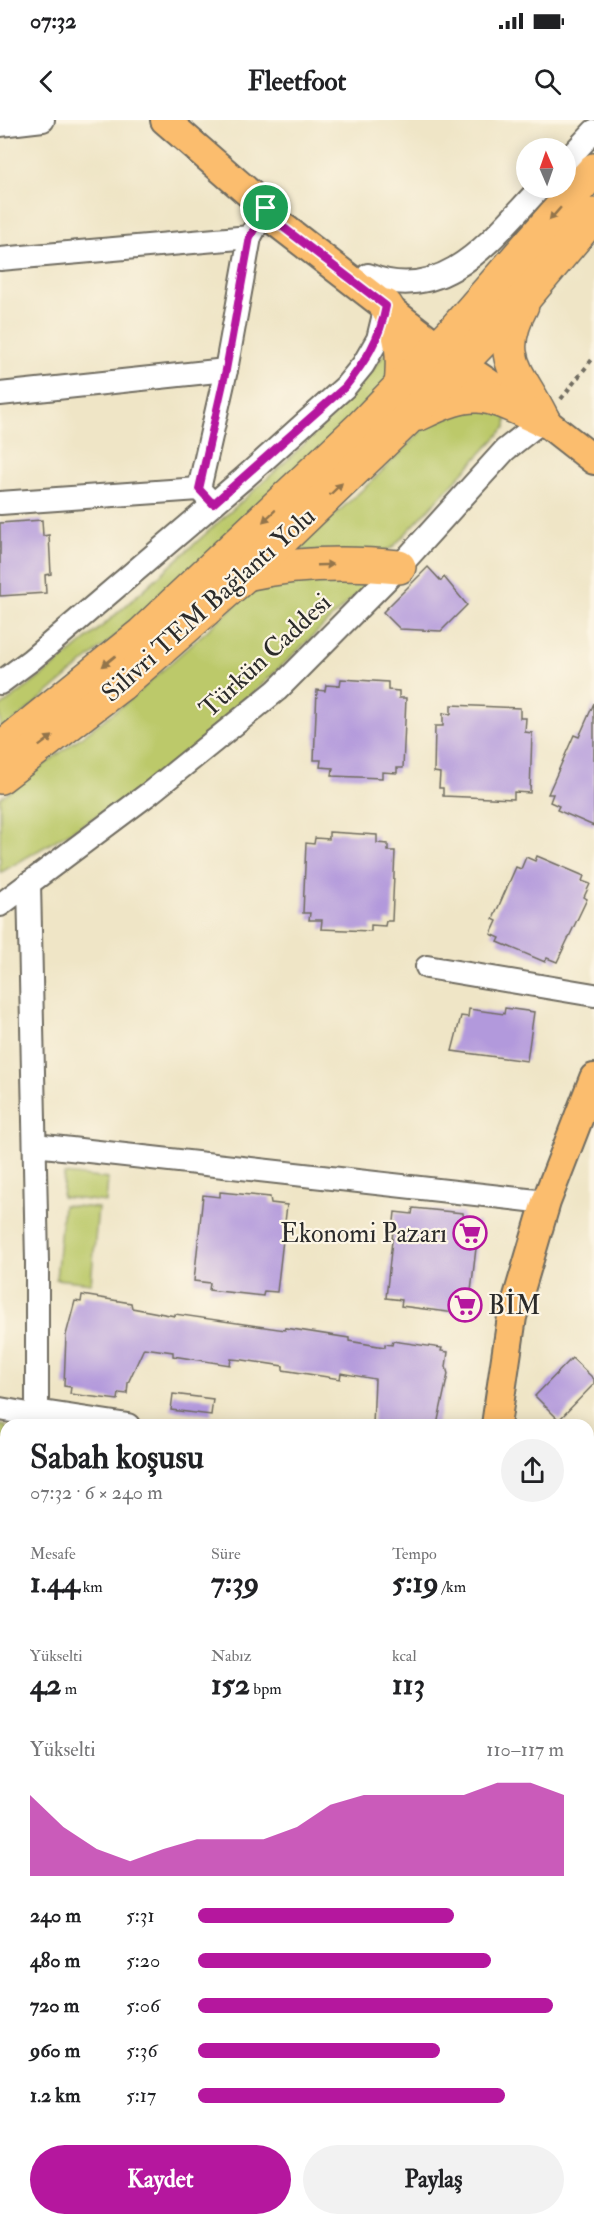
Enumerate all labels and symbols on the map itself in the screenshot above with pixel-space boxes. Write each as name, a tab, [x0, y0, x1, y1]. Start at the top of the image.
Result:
north arrow	[516, 138, 576, 198]
pin	[240, 182, 291, 233]
one-way arrow	[549, 206, 562, 222]
one-way arrow	[328, 482, 343, 496]
street label: Silivri TEM Bağlantı Yolu	[95, 500, 322, 709]
one-way arrow	[262, 508, 276, 522]
one-way arrow	[315, 560, 334, 570]
street label: Türkün Caddesi	[193, 587, 338, 725]
one-way arrow	[101, 654, 117, 667]
one-way arrow	[39, 736, 54, 748]
supermarket icon: Ekonomi Pazarı	[452, 1215, 488, 1251]
place label: Ekonomi Pazarı	[280, 1218, 447, 1250]
supermarket icon: BİM	[447, 1287, 483, 1323]
place label: BİM	[488, 1288, 541, 1322]

